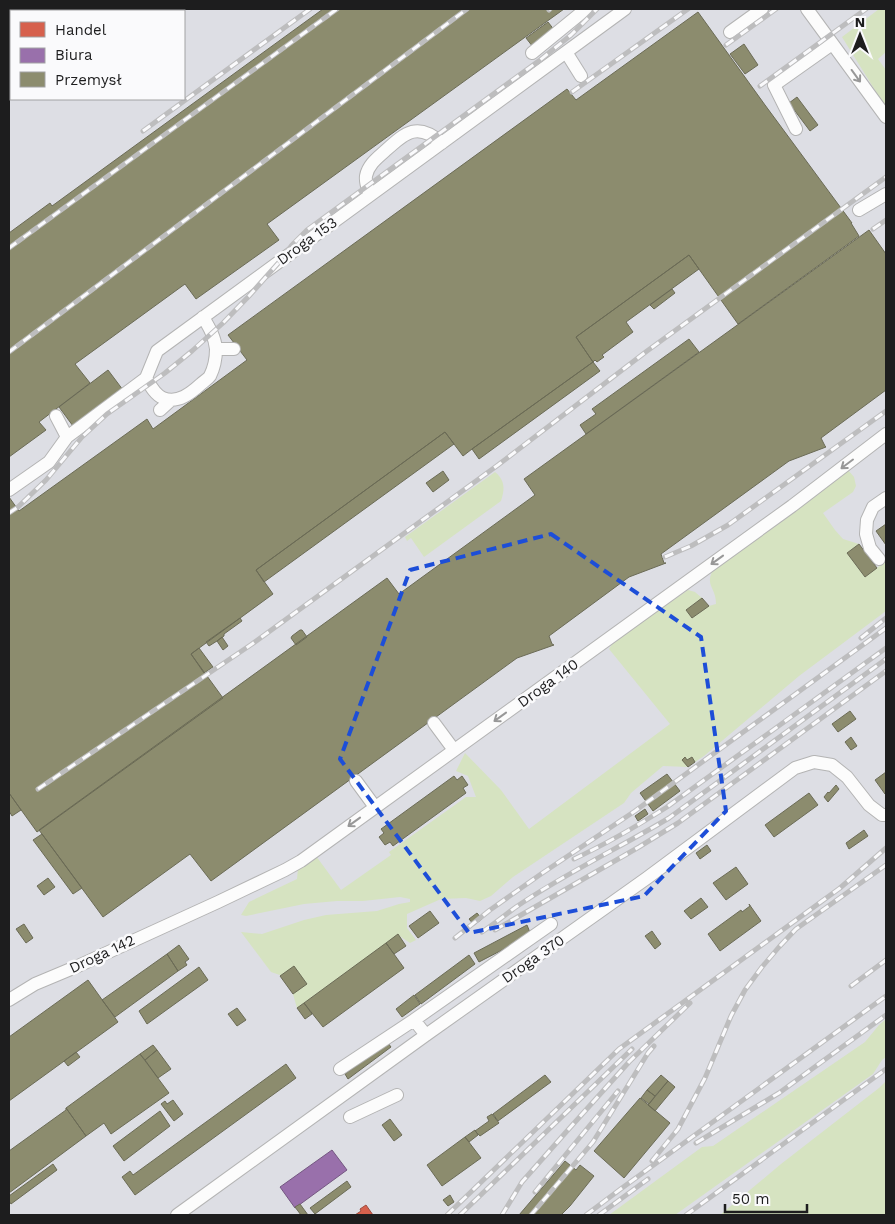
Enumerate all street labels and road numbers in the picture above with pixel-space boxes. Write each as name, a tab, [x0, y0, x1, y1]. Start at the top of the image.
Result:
street label: Droga 153	[273, 213, 341, 269]
street label: Droga 140	[514, 655, 582, 711]
street label: Droga 142	[66, 931, 138, 977]
street label: Droga 370	[498, 931, 568, 987]

